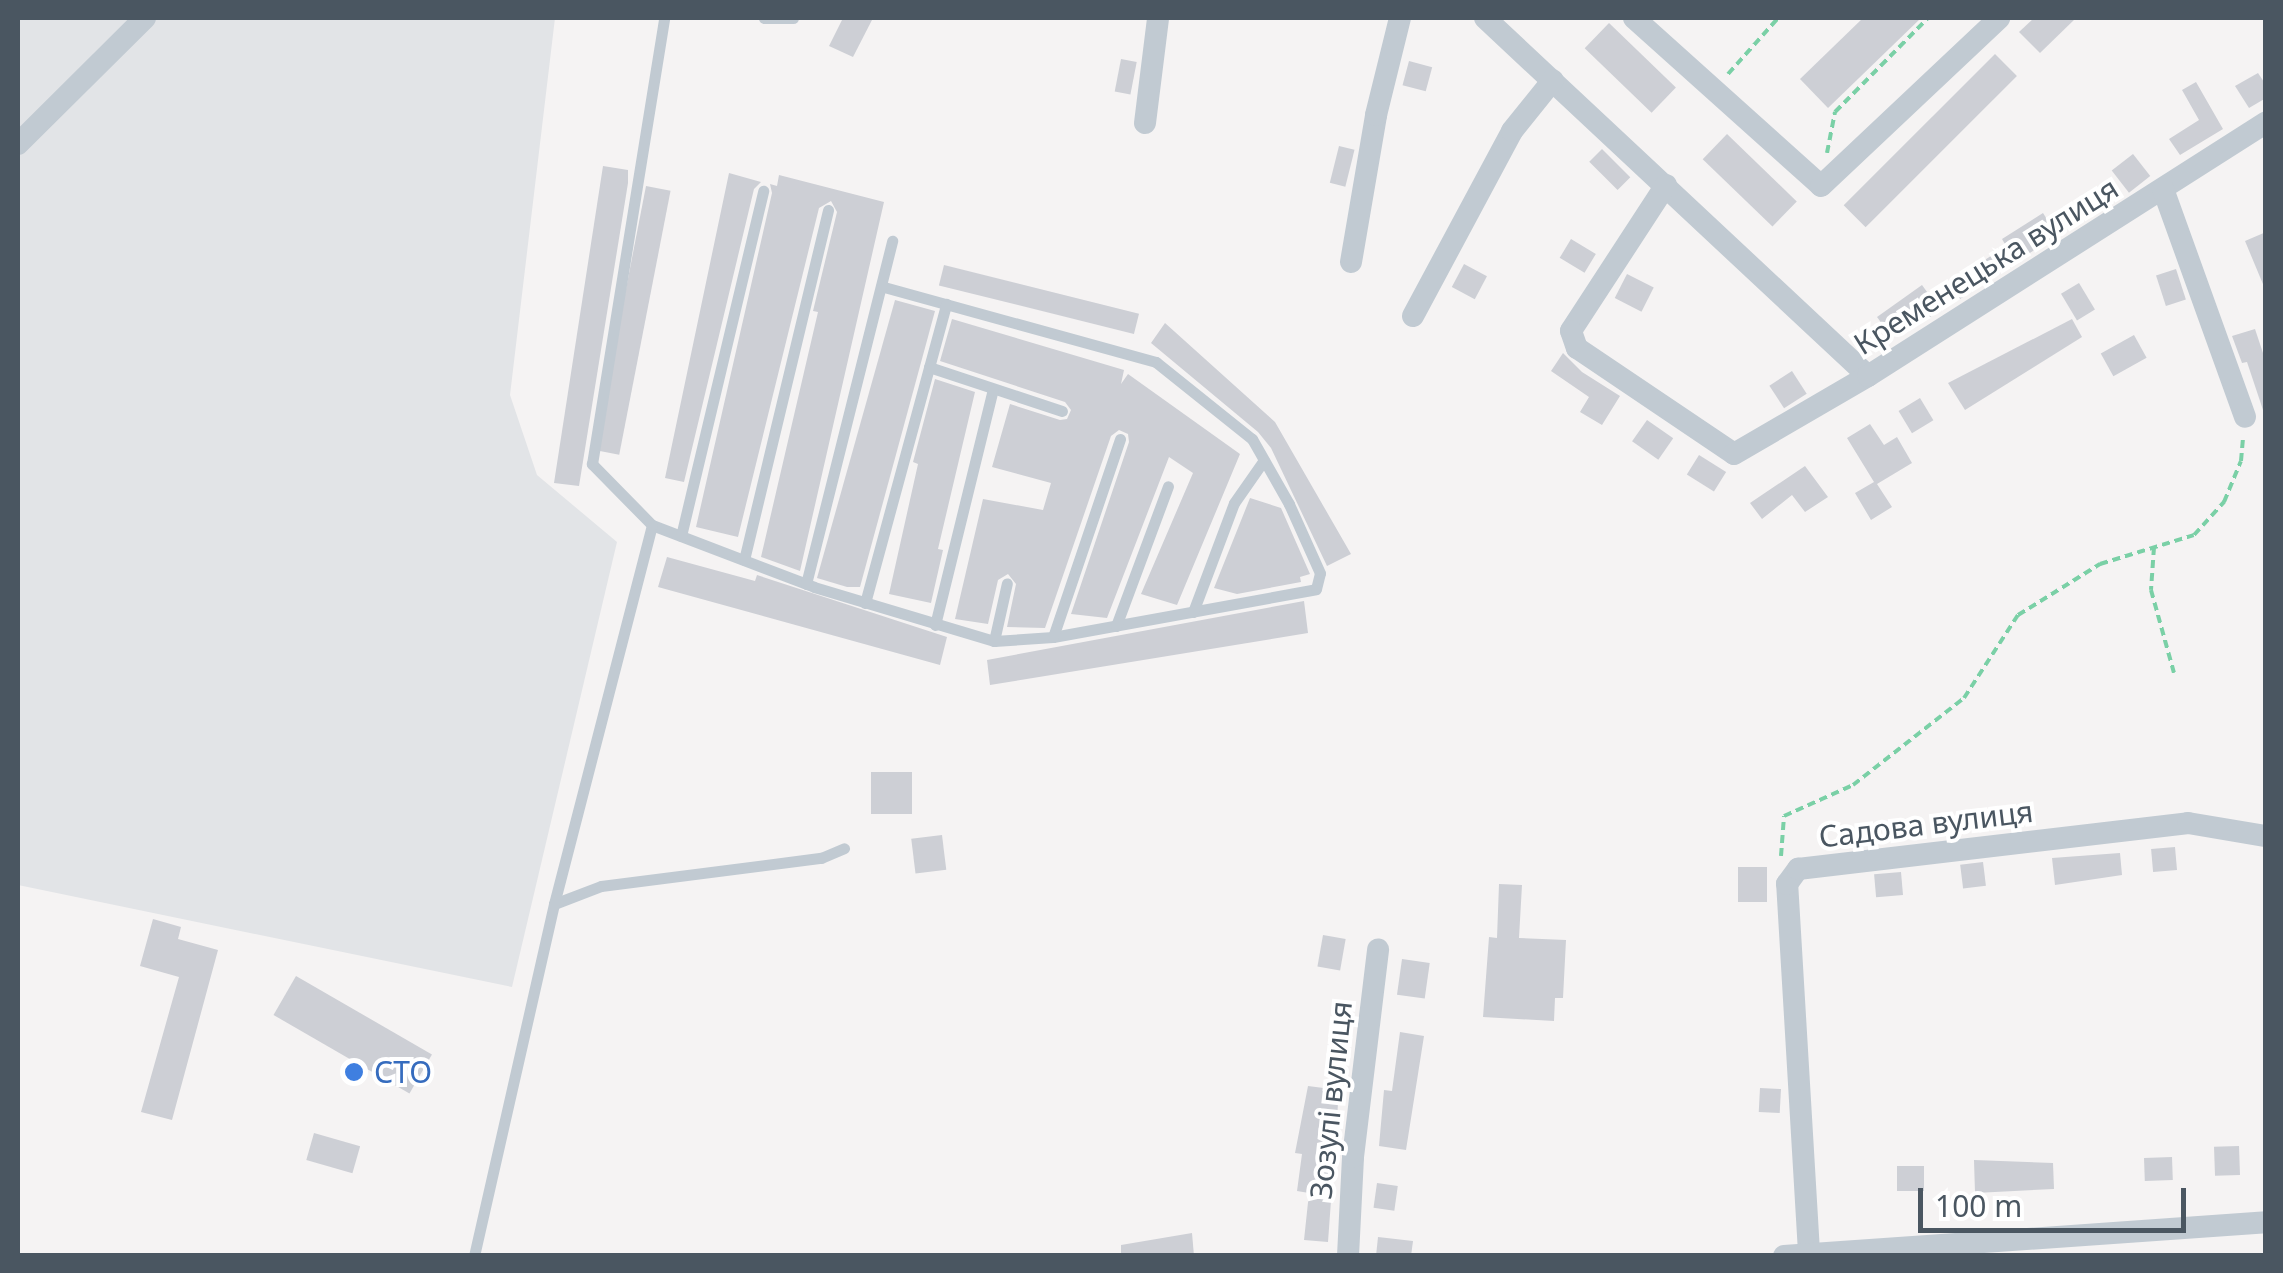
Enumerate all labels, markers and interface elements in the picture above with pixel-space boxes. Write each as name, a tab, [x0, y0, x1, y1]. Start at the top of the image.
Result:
street label: Кременецька вулиця	[1847, 170, 2125, 362]
street label: Садова вулиця	[1817, 793, 2035, 855]
street label: Зозулі вулиця	[1303, 999, 1359, 1201]
place label: СТО	[374, 1054, 432, 1090]
marker: СТО	[343, 1061, 365, 1083]
scale bar	[1923, 1168, 2190, 1230]
text: 100 m	[1935, 1185, 2022, 1226]

